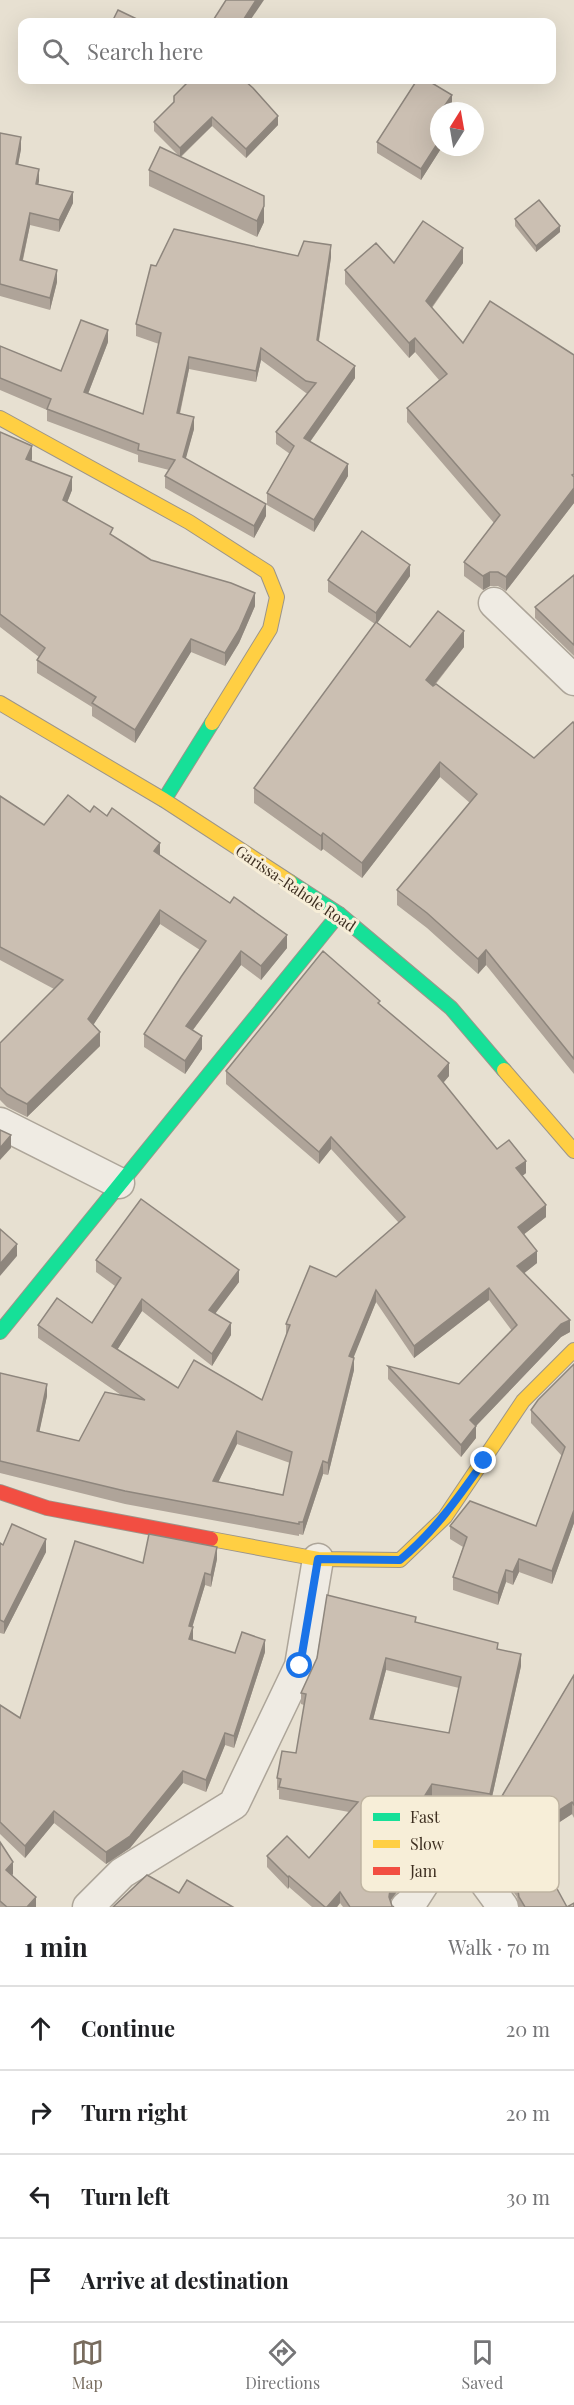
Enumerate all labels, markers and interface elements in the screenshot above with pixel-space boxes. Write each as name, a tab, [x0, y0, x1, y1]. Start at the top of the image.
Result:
search box	[18, 18, 556, 84]
icon: search	[39, 35, 72, 68]
text: Search here	[87, 36, 203, 66]
north arrow	[430, 102, 484, 156]
street label: Garissa-Rahole Road	[232, 840, 360, 936]
route end	[470, 1447, 496, 1473]
route start	[286, 1652, 312, 1678]
legend	[361, 1796, 559, 1892]
text: Fast	[410, 1806, 440, 1827]
text: Slow	[410, 1833, 445, 1854]
text: Jam	[409, 1860, 437, 1881]
text: 1 min	[24, 1929, 88, 1964]
text: Walk · 70 m	[448, 1933, 550, 1960]
icon: ahead	[24, 2012, 57, 2045]
text: Continue	[81, 2013, 175, 2043]
text: 20 m	[506, 2015, 550, 2042]
icon: right	[24, 2096, 57, 2129]
text: Turn right	[81, 2097, 187, 2127]
text: 20 m	[506, 2099, 550, 2126]
icon: left	[24, 2180, 57, 2213]
text: Turn left	[81, 2181, 170, 2211]
text: 30 m	[506, 2183, 550, 2210]
icon: arrive	[24, 2264, 57, 2297]
text: Arrive at destination	[81, 2265, 289, 2295]
tab: Map	[71, 2336, 104, 2393]
tab: Directions	[245, 2336, 320, 2393]
tab: Saved	[462, 2336, 503, 2393]

